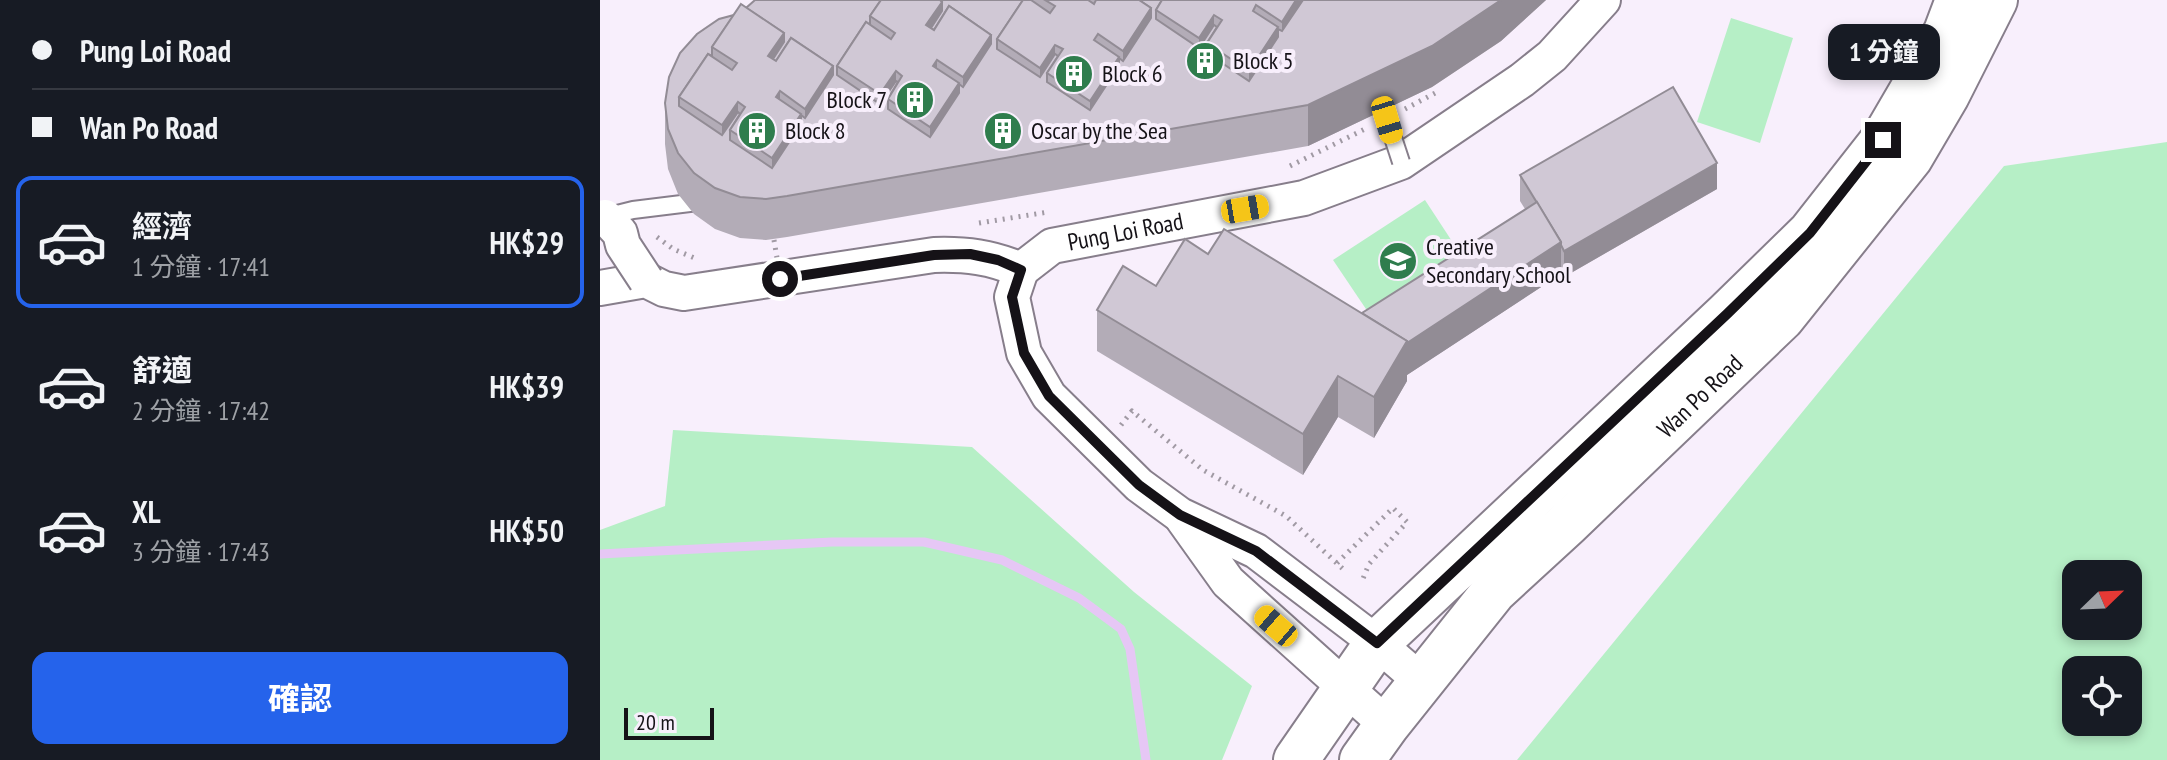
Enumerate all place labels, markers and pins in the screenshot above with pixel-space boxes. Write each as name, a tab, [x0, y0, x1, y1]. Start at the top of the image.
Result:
building icon: Block 5	[1184, 40, 1226, 82]
place label: Block 5	[1233, 45, 1293, 76]
building icon: Block 6	[1053, 53, 1095, 95]
place label: Block 6	[1102, 58, 1162, 89]
building icon: Block 7	[894, 79, 936, 121]
place label: Block 7	[827, 84, 887, 115]
building icon: Block 8	[736, 110, 778, 152]
building icon: Oscar by the Sea	[982, 110, 1024, 152]
place label: Block 8	[785, 115, 845, 146]
place label: Oscar by the Sea	[1031, 115, 1168, 146]
place label: Creative Secondary School	[1426, 231, 1571, 290]
school or university icon: Creative Secondary School	[1377, 240, 1419, 282]

